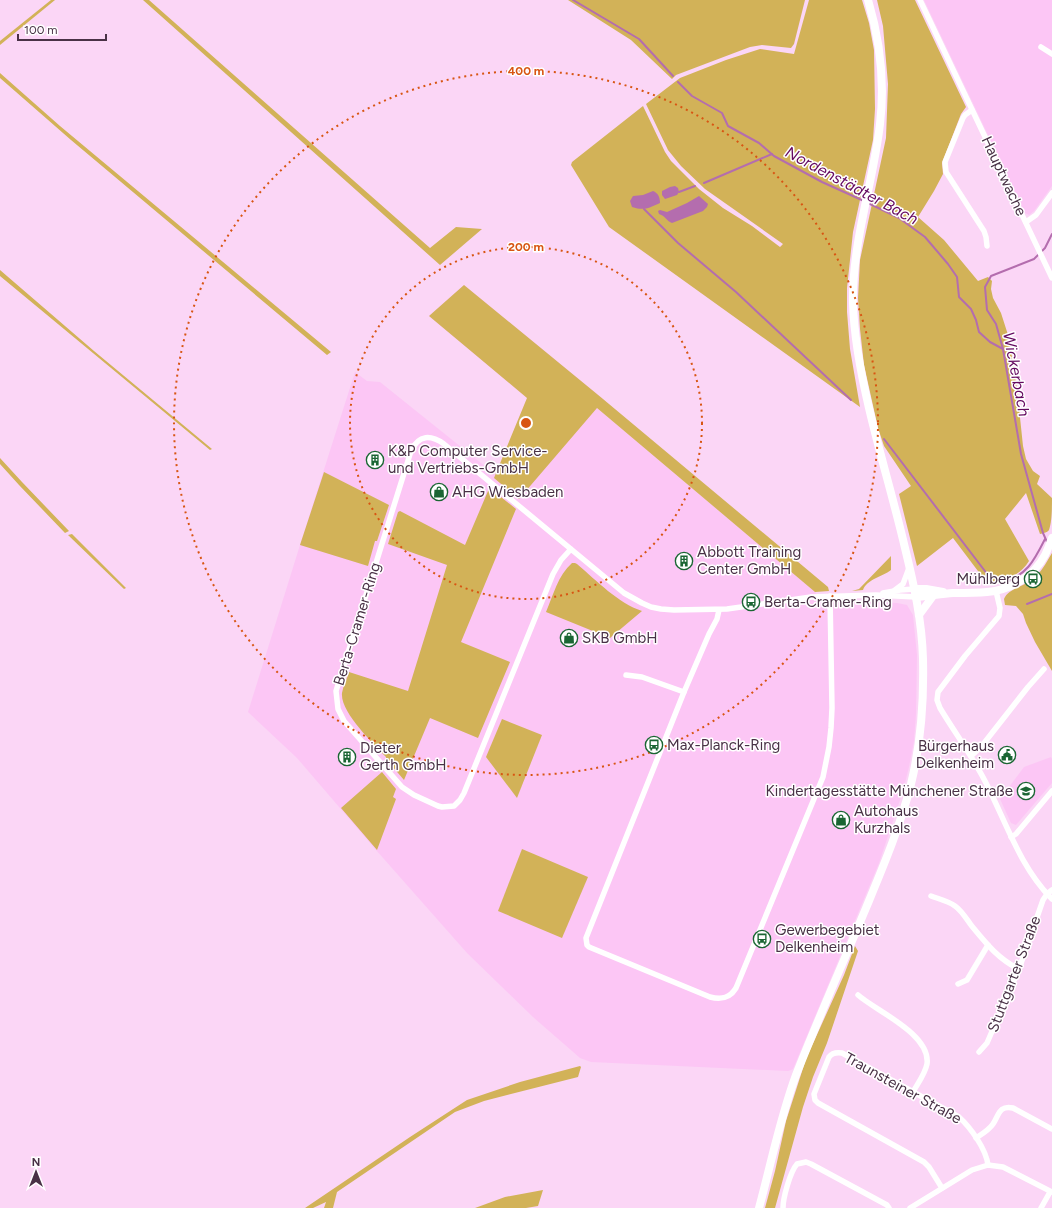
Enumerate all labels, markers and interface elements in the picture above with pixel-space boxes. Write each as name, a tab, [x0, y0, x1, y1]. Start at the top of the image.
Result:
scale bar	[18, 16, 106, 42]
text: 100 m	[24, 23, 58, 37]
text: 400 m	[508, 64, 544, 78]
street label: Hauptwache	[978, 133, 1030, 219]
water label: Nordenstädter Bach	[782, 142, 922, 229]
text: 200 m	[508, 240, 544, 254]
water label: Wickerbach	[999, 330, 1034, 418]
centre of rings	[519, 416, 533, 430]
place label: K&P Computer Service- und Vertriebs-GmbH	[388, 442, 548, 477]
building icon: K&P Computer Service- und Vertriebs-GmbH	[365, 450, 385, 470]
shop icon: AHG Wiesbaden	[429, 482, 449, 502]
place label: AHG Wiesbaden	[452, 483, 563, 501]
place label: Abbott Training Center GmbH	[697, 543, 801, 578]
building icon: Abbott Training Center GmbH	[674, 551, 694, 571]
street label: Berta-Cramer-Ring	[330, 560, 384, 688]
bus stop icon: Mühlberg	[1023, 569, 1043, 589]
place label: Mühlberg	[956, 570, 1020, 588]
bus stop icon: Berta-Cramer-Ring	[741, 592, 761, 612]
place label: Berta-Cramer-Ring	[764, 593, 892, 611]
shop icon: SKB GmbH	[559, 628, 579, 648]
place label: SKB GmbH	[582, 629, 657, 647]
bus stop icon: Max-Planck-Ring	[644, 735, 664, 755]
place label: Max-Planck-Ring	[667, 736, 780, 754]
place label: Bürgerhaus Delkenheim	[916, 737, 994, 772]
place label: Dieter Gerth GmbH	[360, 739, 447, 774]
public building icon: Bürgerhaus Delkenheim	[997, 745, 1017, 765]
building icon: Dieter Gerth GmbH	[337, 747, 357, 767]
school or university icon: Kindertagesstätte Münchener Straße	[1016, 781, 1036, 801]
place label: Kindertagesstätte Münchener Straße	[766, 782, 1013, 800]
place label: Autohaus Kurzhals	[854, 802, 918, 837]
shop icon: Autohaus Kurzhals	[831, 810, 851, 830]
street label: Stuttgarter Straße	[984, 913, 1044, 1035]
place label: Gewerbegebiet Delkenheim	[775, 921, 880, 956]
bus stop icon: Gewerbegebiet Delkenheim	[752, 929, 772, 949]
street label: Traunsteiner Straße	[841, 1048, 965, 1128]
north arrow	[16, 1152, 56, 1192]
text: N	[32, 1156, 40, 1169]

